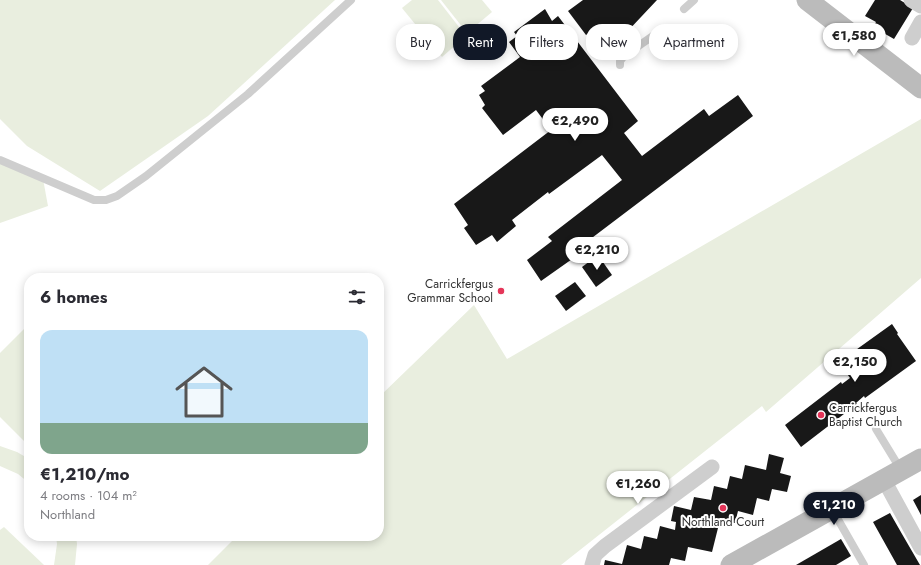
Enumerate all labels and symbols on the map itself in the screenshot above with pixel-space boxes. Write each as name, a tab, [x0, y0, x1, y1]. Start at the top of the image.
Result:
pin: €1,580	[821, 23, 887, 57]
pin: €2,490	[542, 108, 608, 142]
pin: €2,210	[564, 237, 630, 271]
place label: Carrickfergus Grammar School	[407, 275, 493, 307]
marker: Carrickfergus Grammar School	[496, 286, 506, 296]
pin: €2,150	[822, 349, 888, 383]
place label: Carrickfergus Baptist Church	[829, 399, 902, 431]
marker: Carrickfergus Baptist Church	[816, 410, 826, 420]
pin: €1,260	[605, 471, 671, 505]
pin: €1,210	[801, 492, 867, 526]
marker: Northland Court	[718, 503, 728, 513]
place label: Northland Court	[682, 513, 764, 531]

